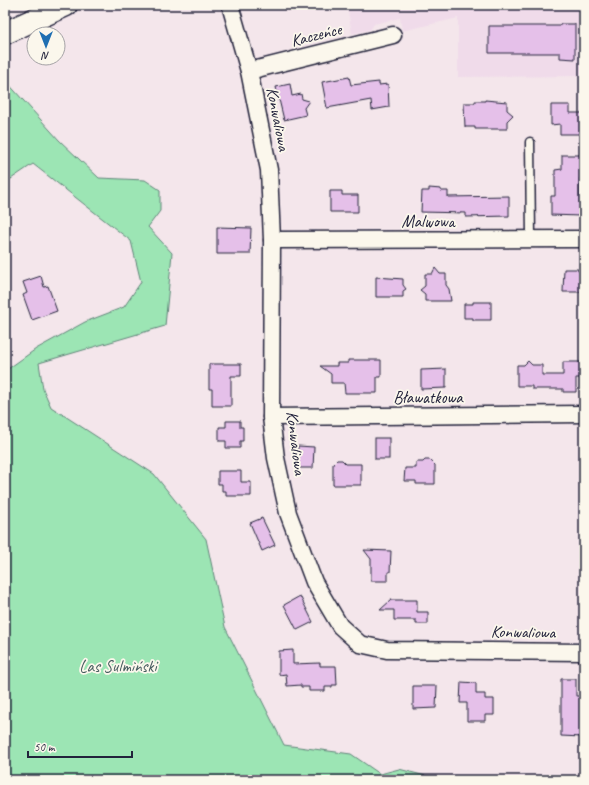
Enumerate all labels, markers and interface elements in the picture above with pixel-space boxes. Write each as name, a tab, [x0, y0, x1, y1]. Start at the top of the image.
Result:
street label: Kaczeńce	[289, 18, 345, 51]
north arrow	[26, 26, 66, 66]
text: N	[40, 49, 49, 63]
street label: Konwaliowa	[262, 85, 295, 154]
street label: Malwowa	[401, 211, 457, 232]
street label: Bławatkowa	[393, 387, 464, 408]
street label: Konwaliowa	[282, 410, 310, 477]
street label: Konwaliowa	[491, 621, 557, 643]
park label: Las Sulmiński	[79, 656, 159, 677]
scale bar	[28, 733, 132, 759]
text: 50 m	[34, 739, 56, 755]

